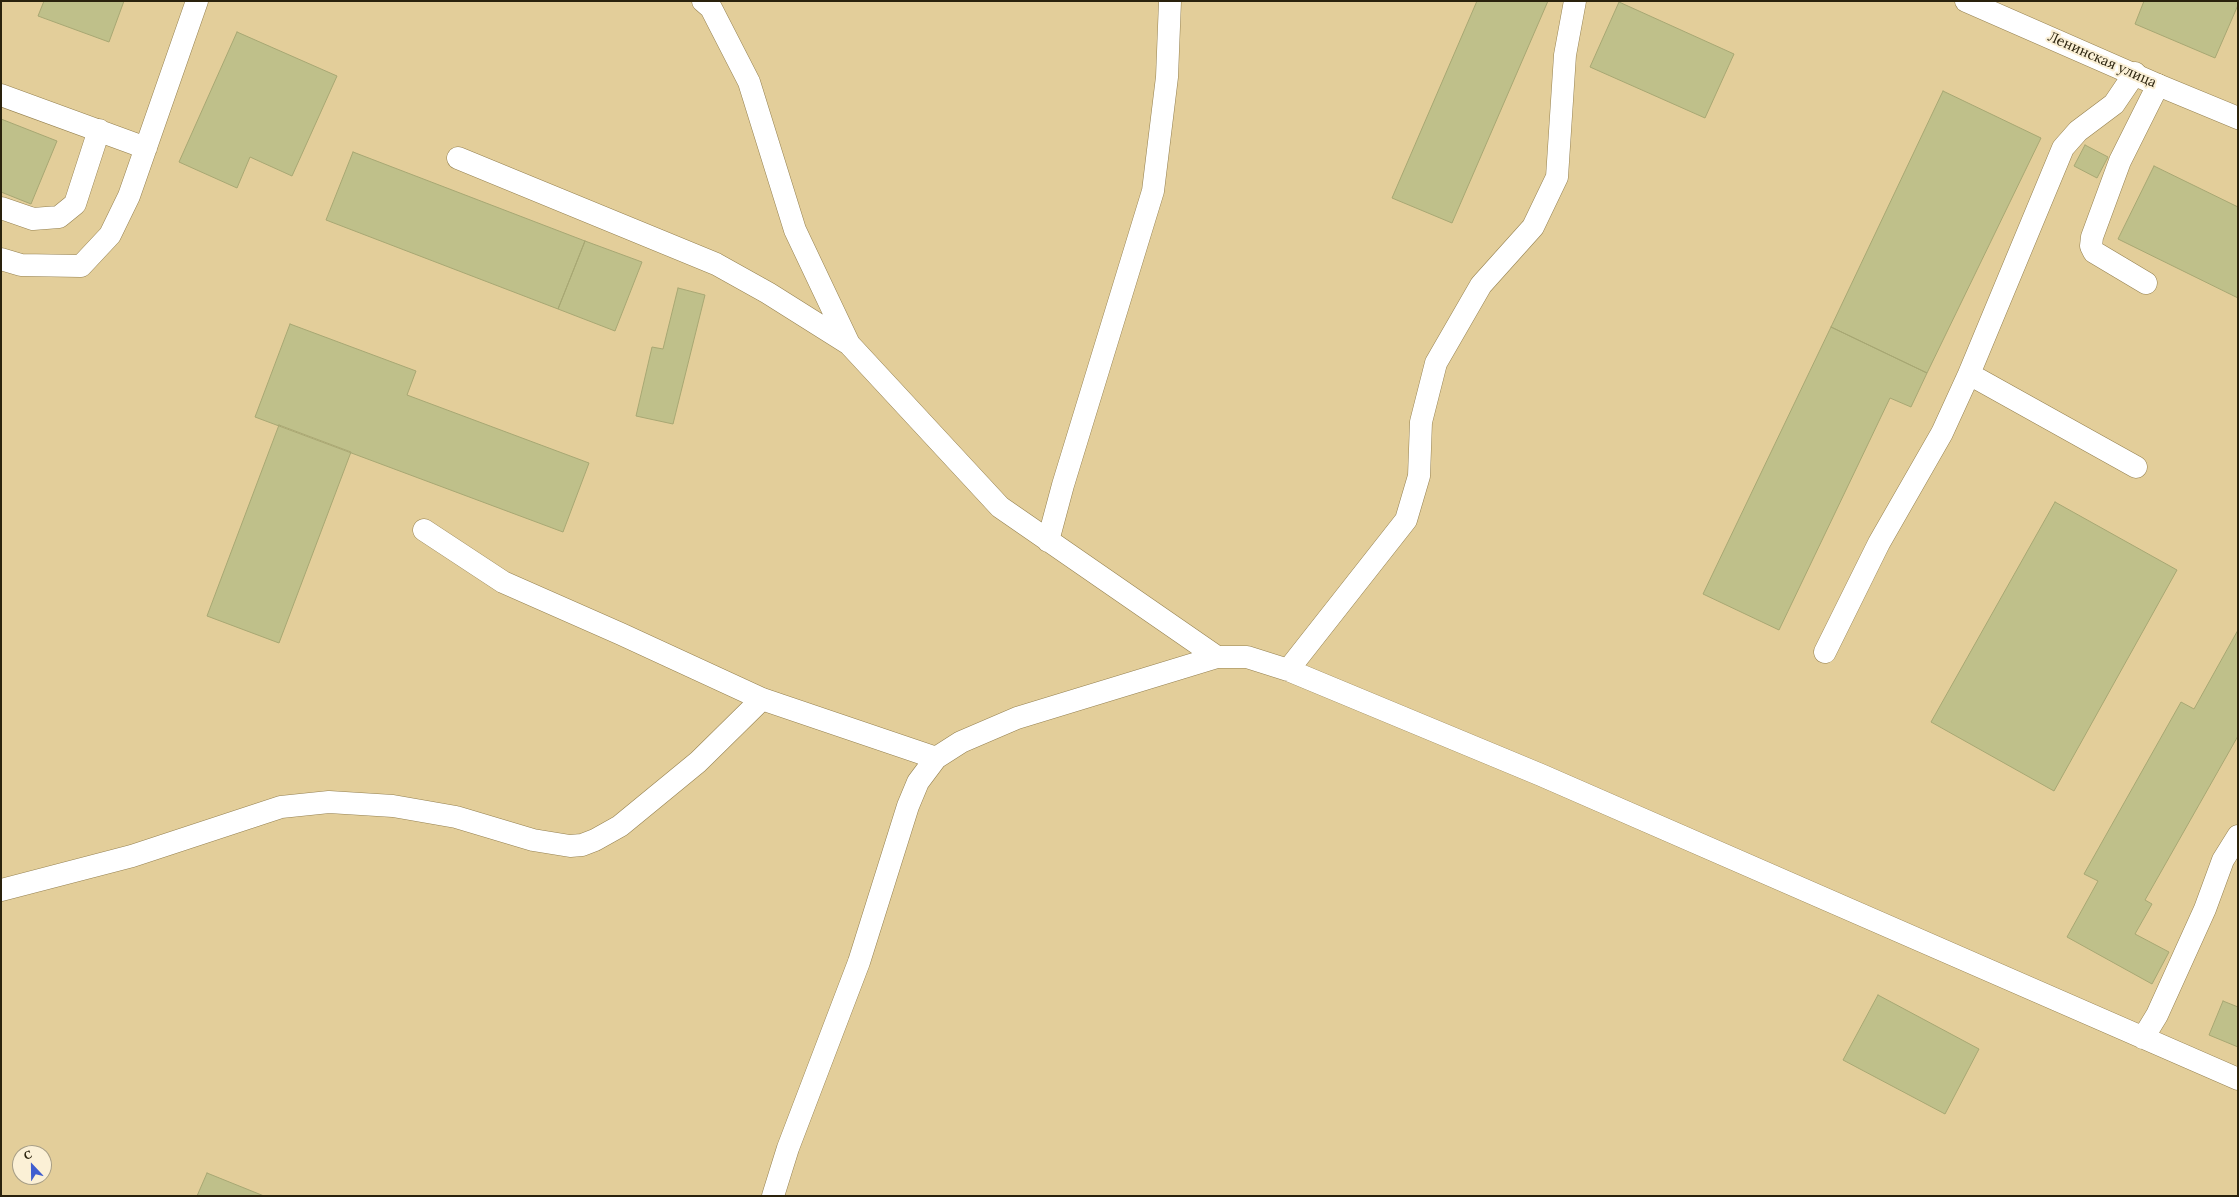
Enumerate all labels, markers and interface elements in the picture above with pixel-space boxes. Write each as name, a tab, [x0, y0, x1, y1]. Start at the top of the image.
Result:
street label: Ленинская улица	[2045, 29, 2159, 91]
north arrow	[12, 1145, 52, 1185]
text: С	[22, 1147, 34, 1163]

